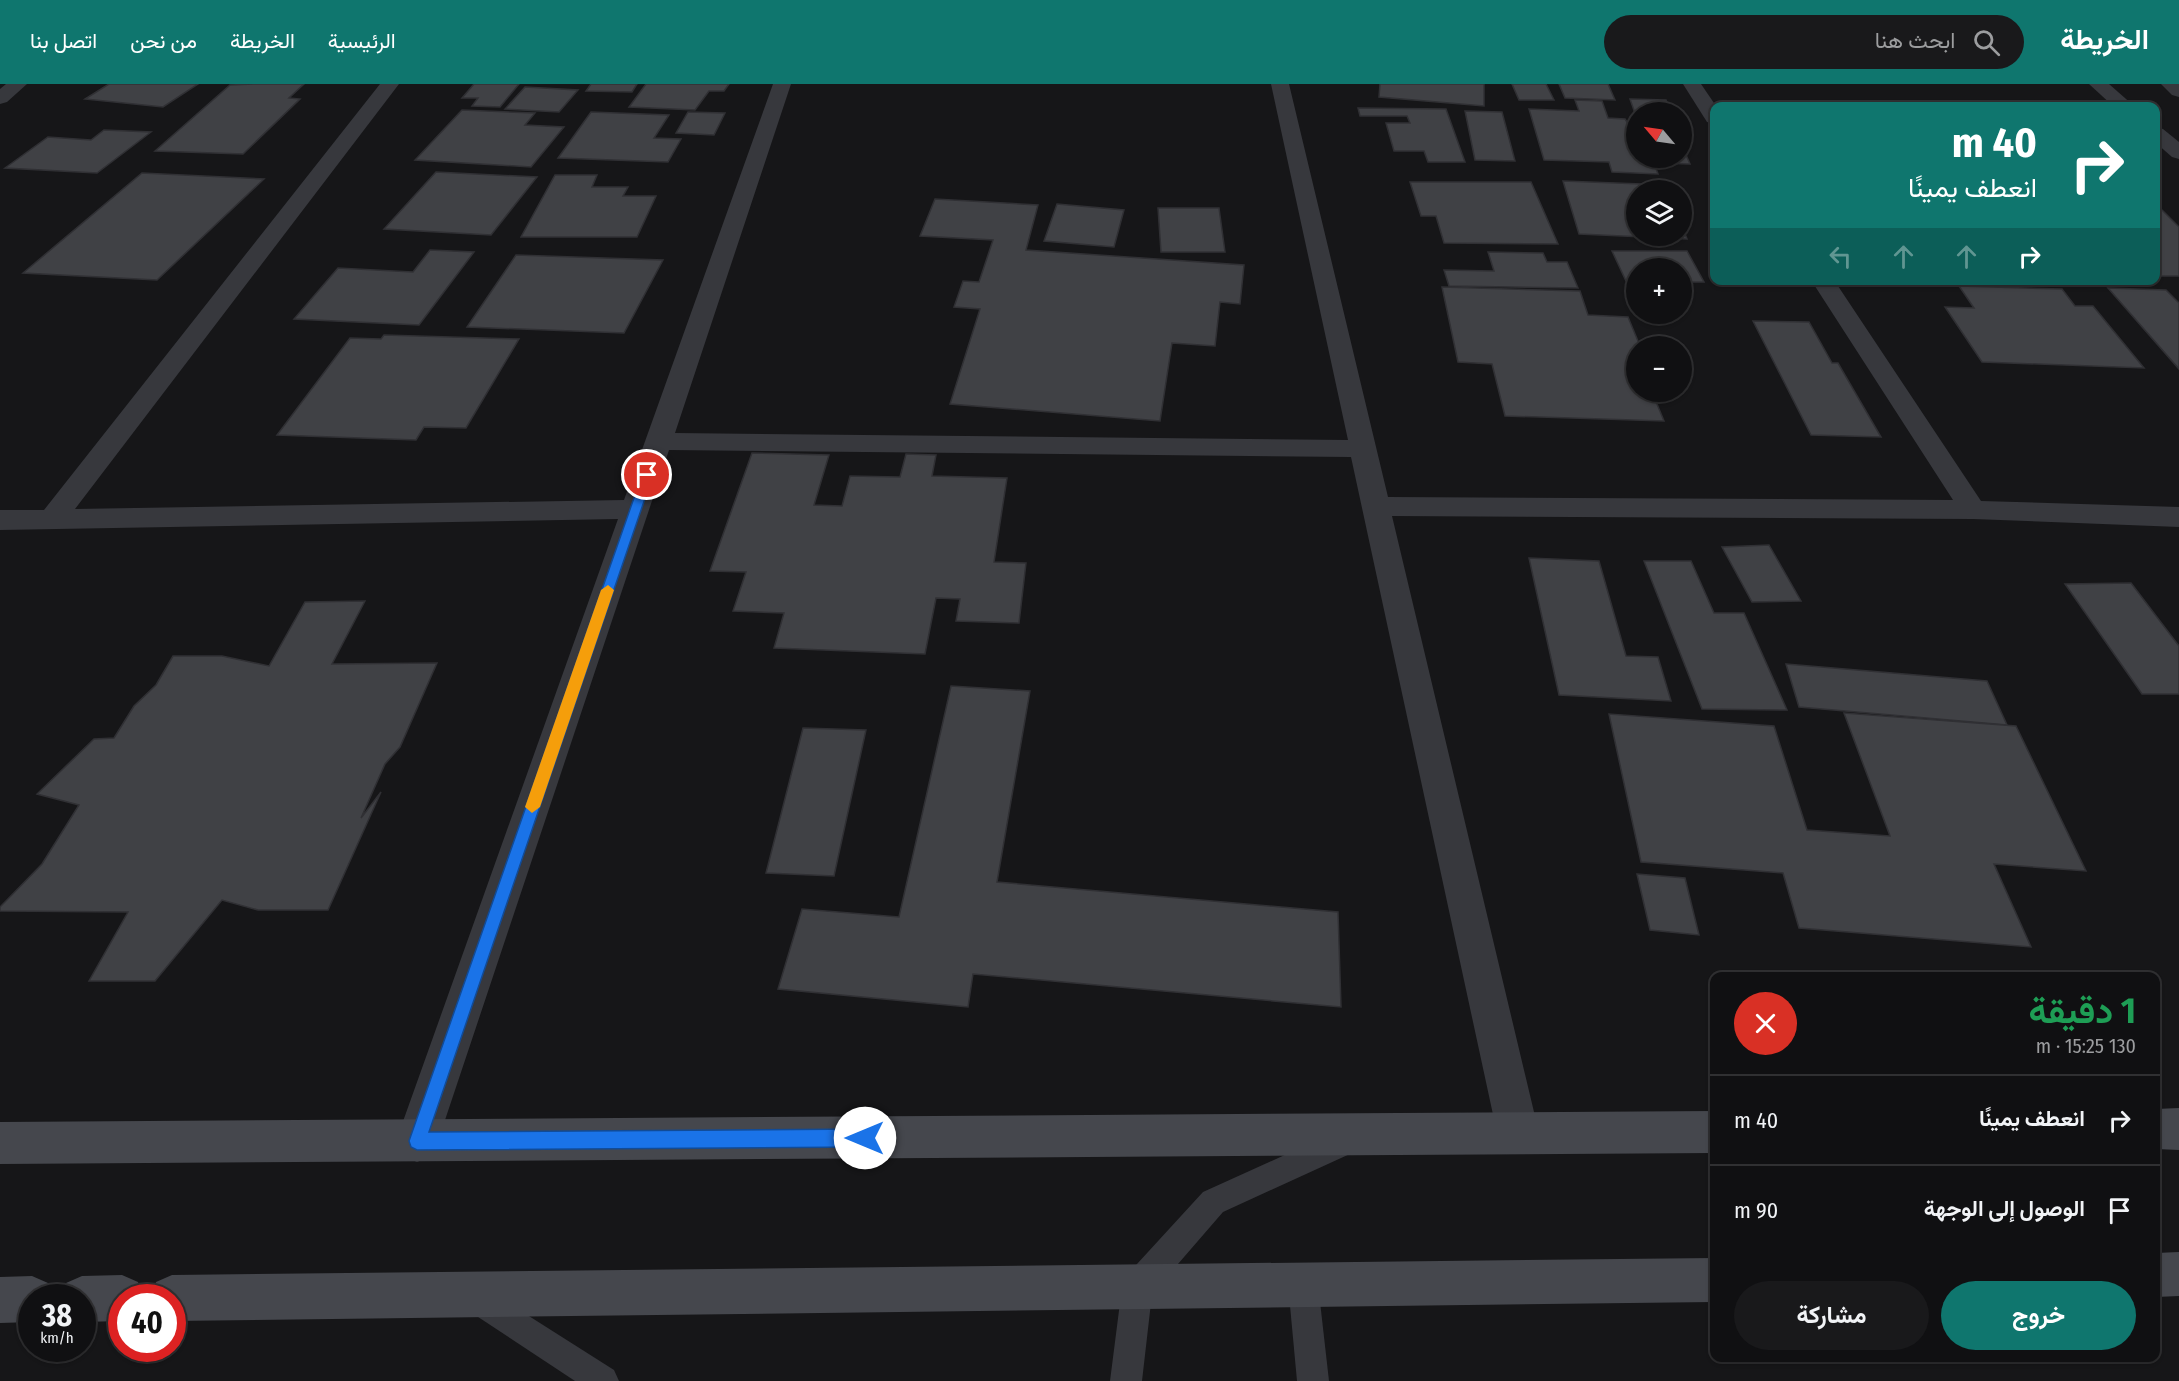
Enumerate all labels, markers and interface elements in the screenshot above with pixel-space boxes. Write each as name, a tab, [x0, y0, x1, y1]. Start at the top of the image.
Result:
search box	[1604, 15, 2024, 69]
text: الخريطة	[2060, 23, 2149, 56]
icon: search	[1970, 26, 2003, 59]
text: ابحث هنا	[1875, 27, 1955, 54]
text: اتصل بنا	[30, 28, 97, 54]
text: من نحن	[130, 28, 197, 54]
text: الخريطة	[230, 28, 295, 54]
text: الرئيسية	[328, 28, 396, 54]
north arrow	[1626, 102, 1692, 168]
map controls	[1626, 102, 1692, 402]
text: 40 m	[1952, 118, 2037, 168]
icon: right	[2058, 126, 2136, 204]
text: انعطف يمينًا	[1908, 172, 2037, 204]
button: layers	[1626, 180, 1692, 246]
icon: left	[1824, 240, 1857, 273]
icon: ahead	[1887, 240, 1920, 273]
icon: ahead	[1950, 240, 1983, 273]
icon: right	[2013, 240, 2046, 273]
button: +	[1626, 258, 1692, 324]
button: −	[1626, 336, 1692, 402]
pin	[621, 449, 672, 500]
icon: arrive	[630, 458, 663, 491]
text: 1 دقيقة	[2028, 989, 2136, 1033]
button: close	[1734, 992, 1797, 1055]
text: 130 m · 15:25	[2036, 1034, 2136, 1058]
icon: right	[2103, 1104, 2136, 1137]
text: انعطف يمينًا	[1979, 1105, 2085, 1132]
position arrow	[833, 1106, 897, 1170]
text: 40 m	[1734, 1107, 1778, 1134]
icon: arrive	[2103, 1194, 2136, 1227]
text: الوصول إلى الوجهة	[1924, 1195, 2085, 1222]
text: 90 m	[1734, 1197, 1778, 1224]
button: مشاركة	[1734, 1281, 1929, 1350]
button: خروج	[1941, 1281, 2136, 1350]
speed limit sign: 40	[108, 1284, 186, 1362]
text: 38	[42, 1298, 72, 1334]
text: km/h	[40, 1329, 74, 1347]

